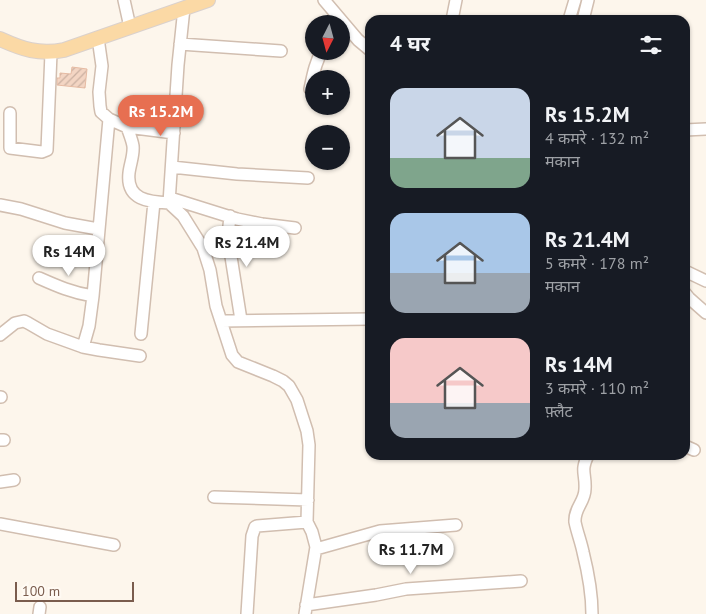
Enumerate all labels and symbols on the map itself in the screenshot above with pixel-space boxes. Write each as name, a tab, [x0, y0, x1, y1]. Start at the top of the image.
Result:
north arrow	[305, 15, 350, 60]
pin: Rs 15.2M	[109, 94, 213, 137]
pin: Rs 21.4M	[195, 226, 299, 268]
pin: Rs 14M	[28, 234, 110, 277]
pin: Rs 11.7M	[359, 532, 463, 575]
scale bar	[15, 579, 134, 602]

